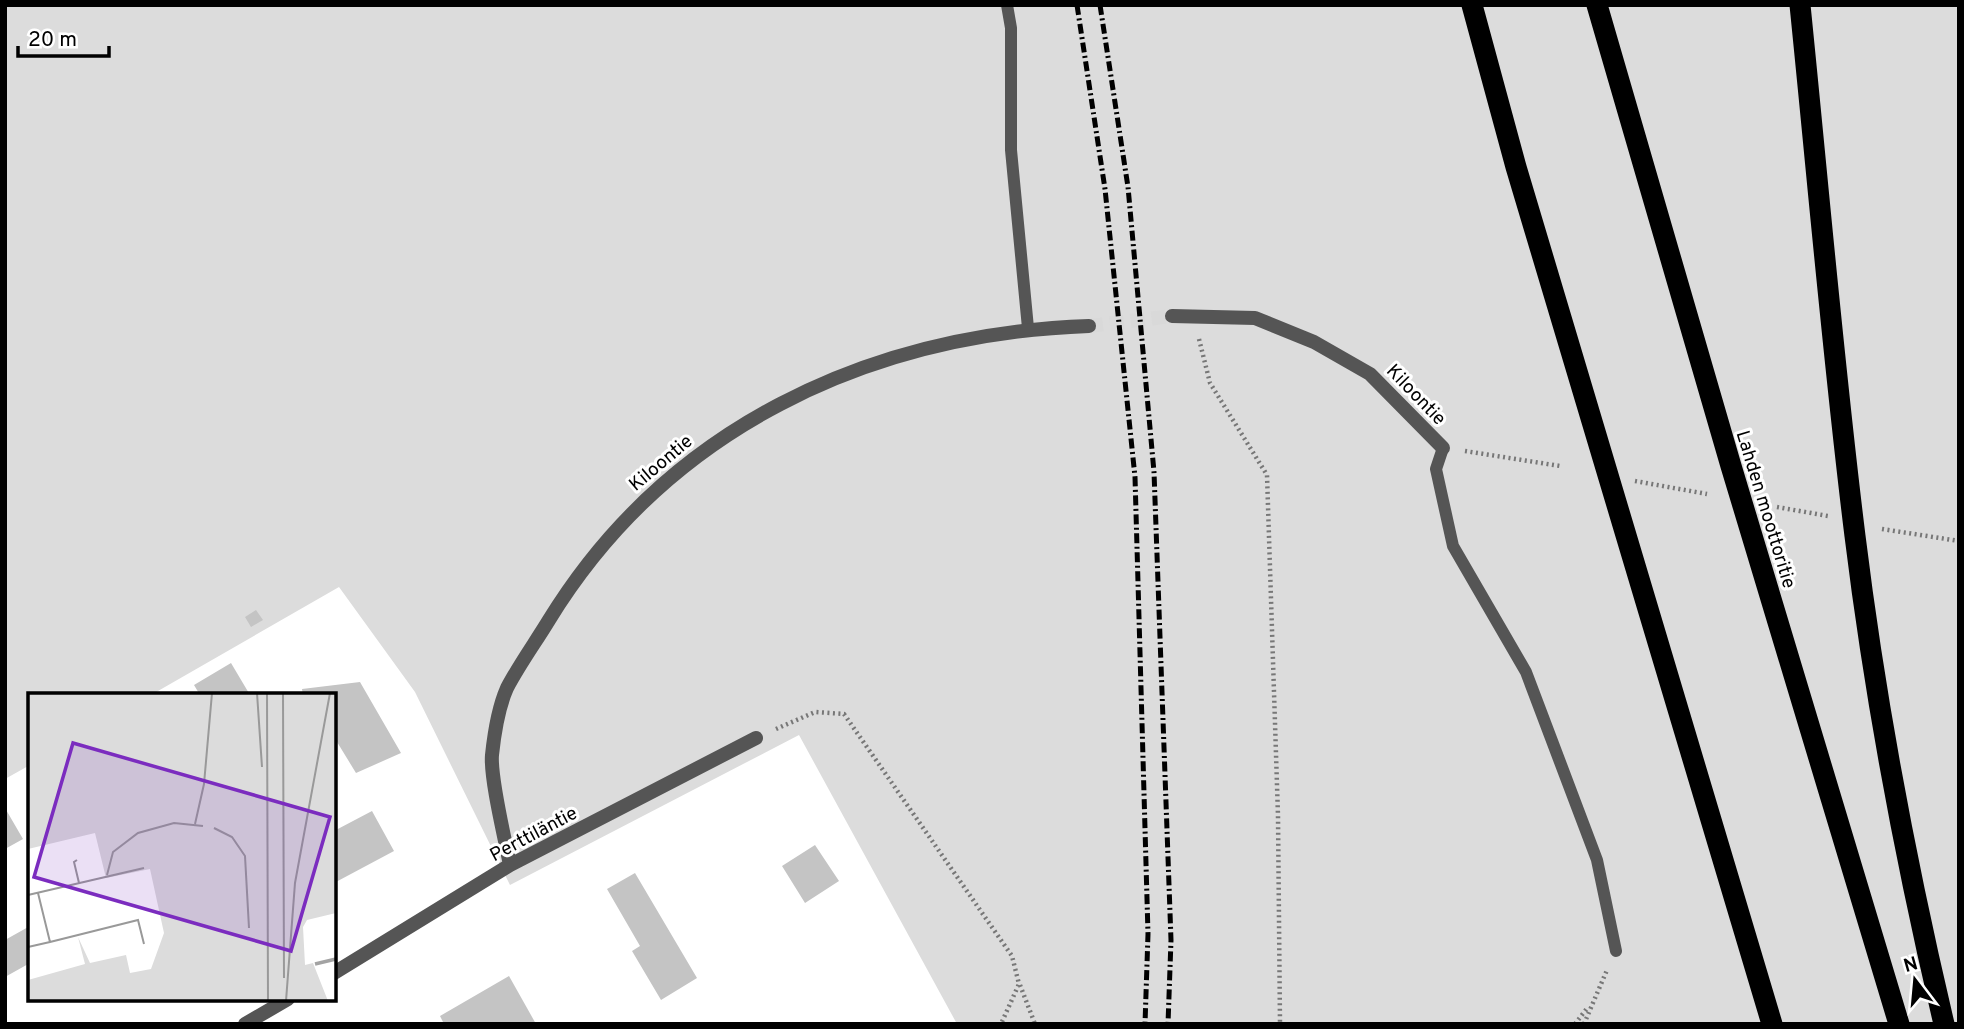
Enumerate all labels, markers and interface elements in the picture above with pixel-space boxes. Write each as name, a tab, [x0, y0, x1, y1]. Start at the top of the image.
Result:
scale bar	[18, 14, 108, 58]
text: 20 m	[28, 27, 77, 54]
street label: Kiloontie	[1381, 360, 1451, 431]
street label: Lahden moottoritie	[1730, 428, 1801, 591]
street label: Kiloontie	[624, 430, 698, 497]
inset map	[28, 693, 336, 1001]
street label: Perttiläntie	[486, 802, 582, 868]
north arrow	[1880, 945, 1950, 1015]
text: N	[1901, 952, 1921, 979]

